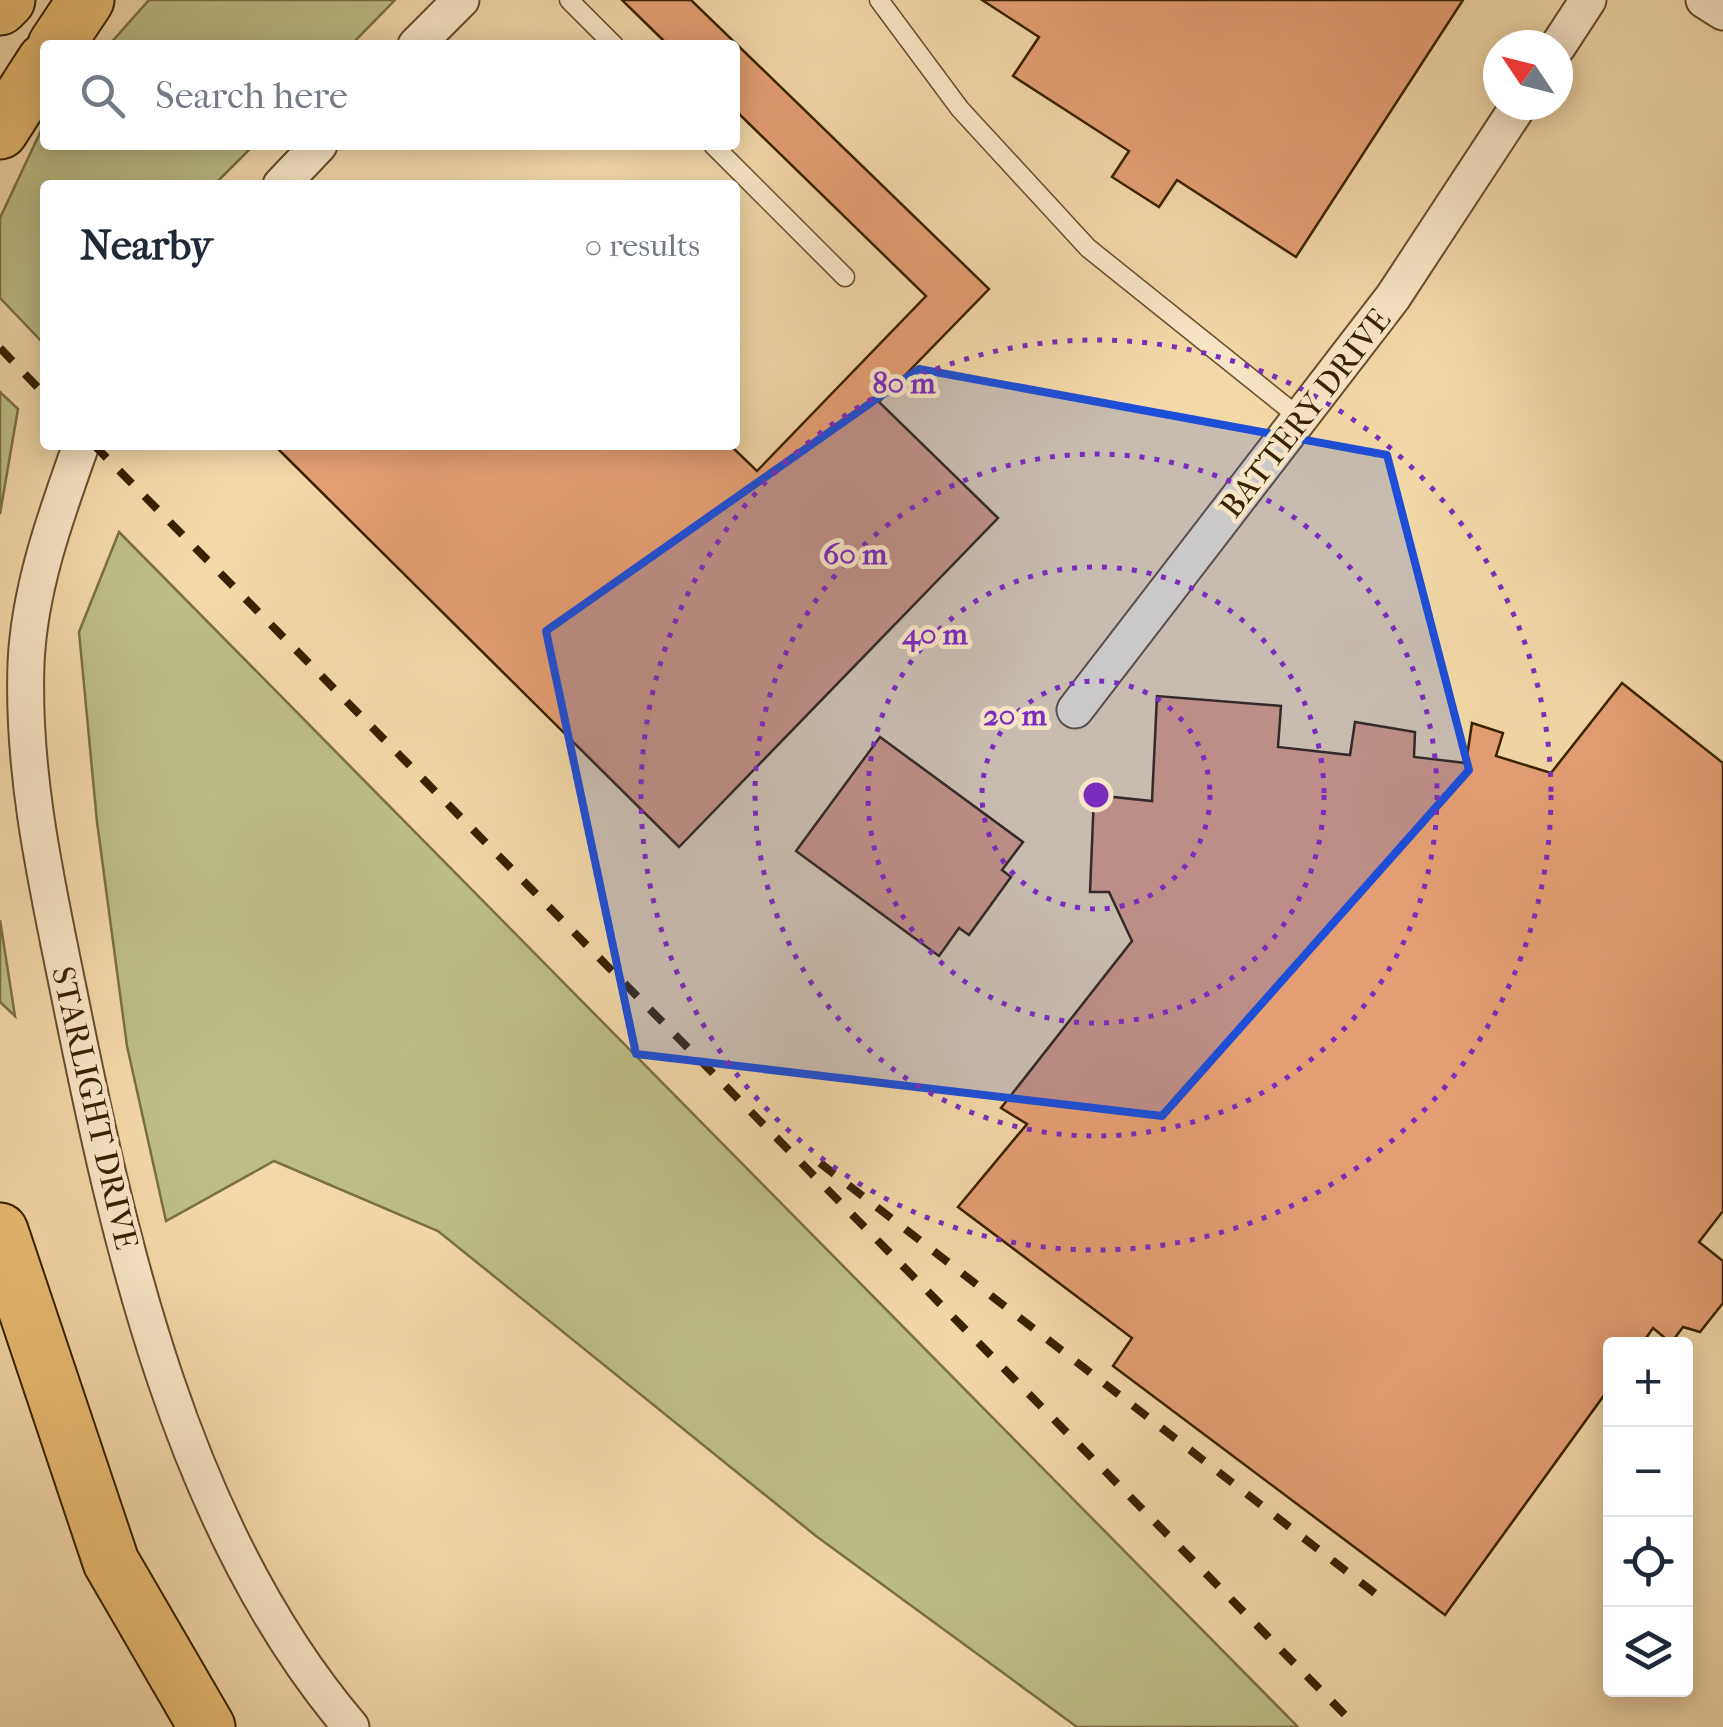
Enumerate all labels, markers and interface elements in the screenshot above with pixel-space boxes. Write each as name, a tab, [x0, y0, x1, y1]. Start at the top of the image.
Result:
north arrow	[1483, 30, 1573, 120]
search box	[40, 40, 740, 150]
icon: search	[75, 68, 130, 123]
text: Search here	[155, 73, 348, 118]
text: Nearby	[80, 221, 212, 270]
text: 0 results	[584, 227, 700, 264]
street label: BATTERY DRIVE	[1212, 302, 1398, 525]
text: 80 m	[872, 366, 937, 401]
text: 60 m	[823, 537, 888, 572]
text: 40 m	[901, 617, 969, 653]
text: 20 m	[983, 698, 1048, 733]
centre of rings	[1078, 777, 1114, 813]
street label: STARLIGHT DRIVE	[44, 963, 145, 1253]
map controls	[1603, 1337, 1693, 1697]
button: +	[1603, 1337, 1693, 1427]
button: −	[1603, 1427, 1693, 1517]
button: locate	[1603, 1517, 1693, 1607]
button: layers	[1603, 1607, 1693, 1697]

